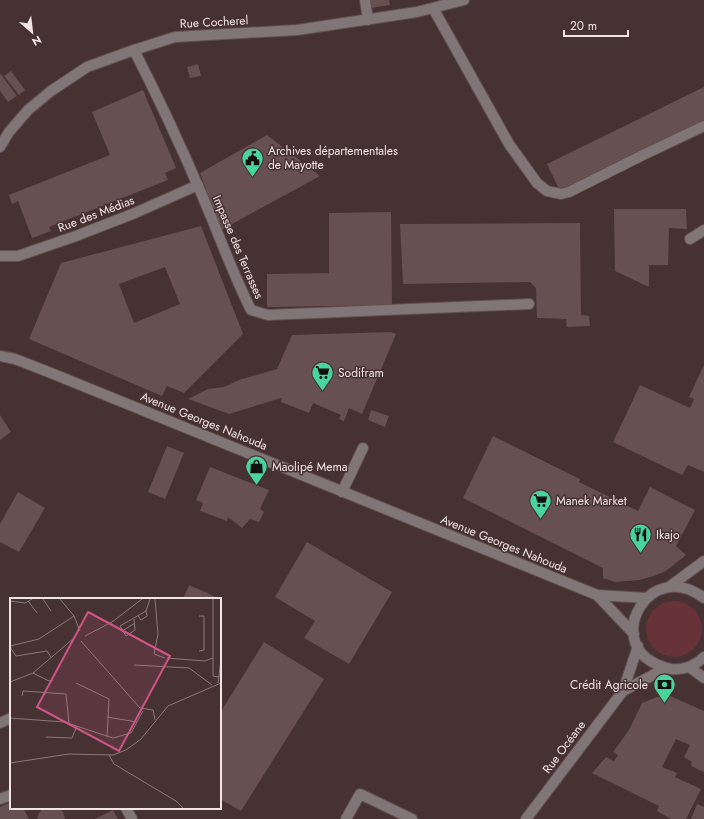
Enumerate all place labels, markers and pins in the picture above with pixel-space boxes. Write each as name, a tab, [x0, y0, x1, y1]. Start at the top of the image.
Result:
place label: Archives départementales de Mayotte	[268, 142, 398, 174]
public building icon: Archives départementales de Mayotte	[240, 145, 266, 178]
supermarket icon: Sodifram	[309, 360, 335, 393]
place label: Sodifram	[338, 364, 384, 382]
shop icon: Maolipé Mema	[243, 454, 269, 487]
place label: Maolipé Mema	[272, 458, 348, 476]
supermarket icon: Manek Market	[528, 488, 554, 521]
place label: Manek Market	[556, 492, 627, 510]
restaurant icon: Ikajo	[628, 522, 654, 555]
place label: Ikajo	[656, 526, 680, 544]
bank icon: Crédit Agricole	[651, 672, 677, 705]
place label: Crédit Agricole	[570, 676, 648, 694]

